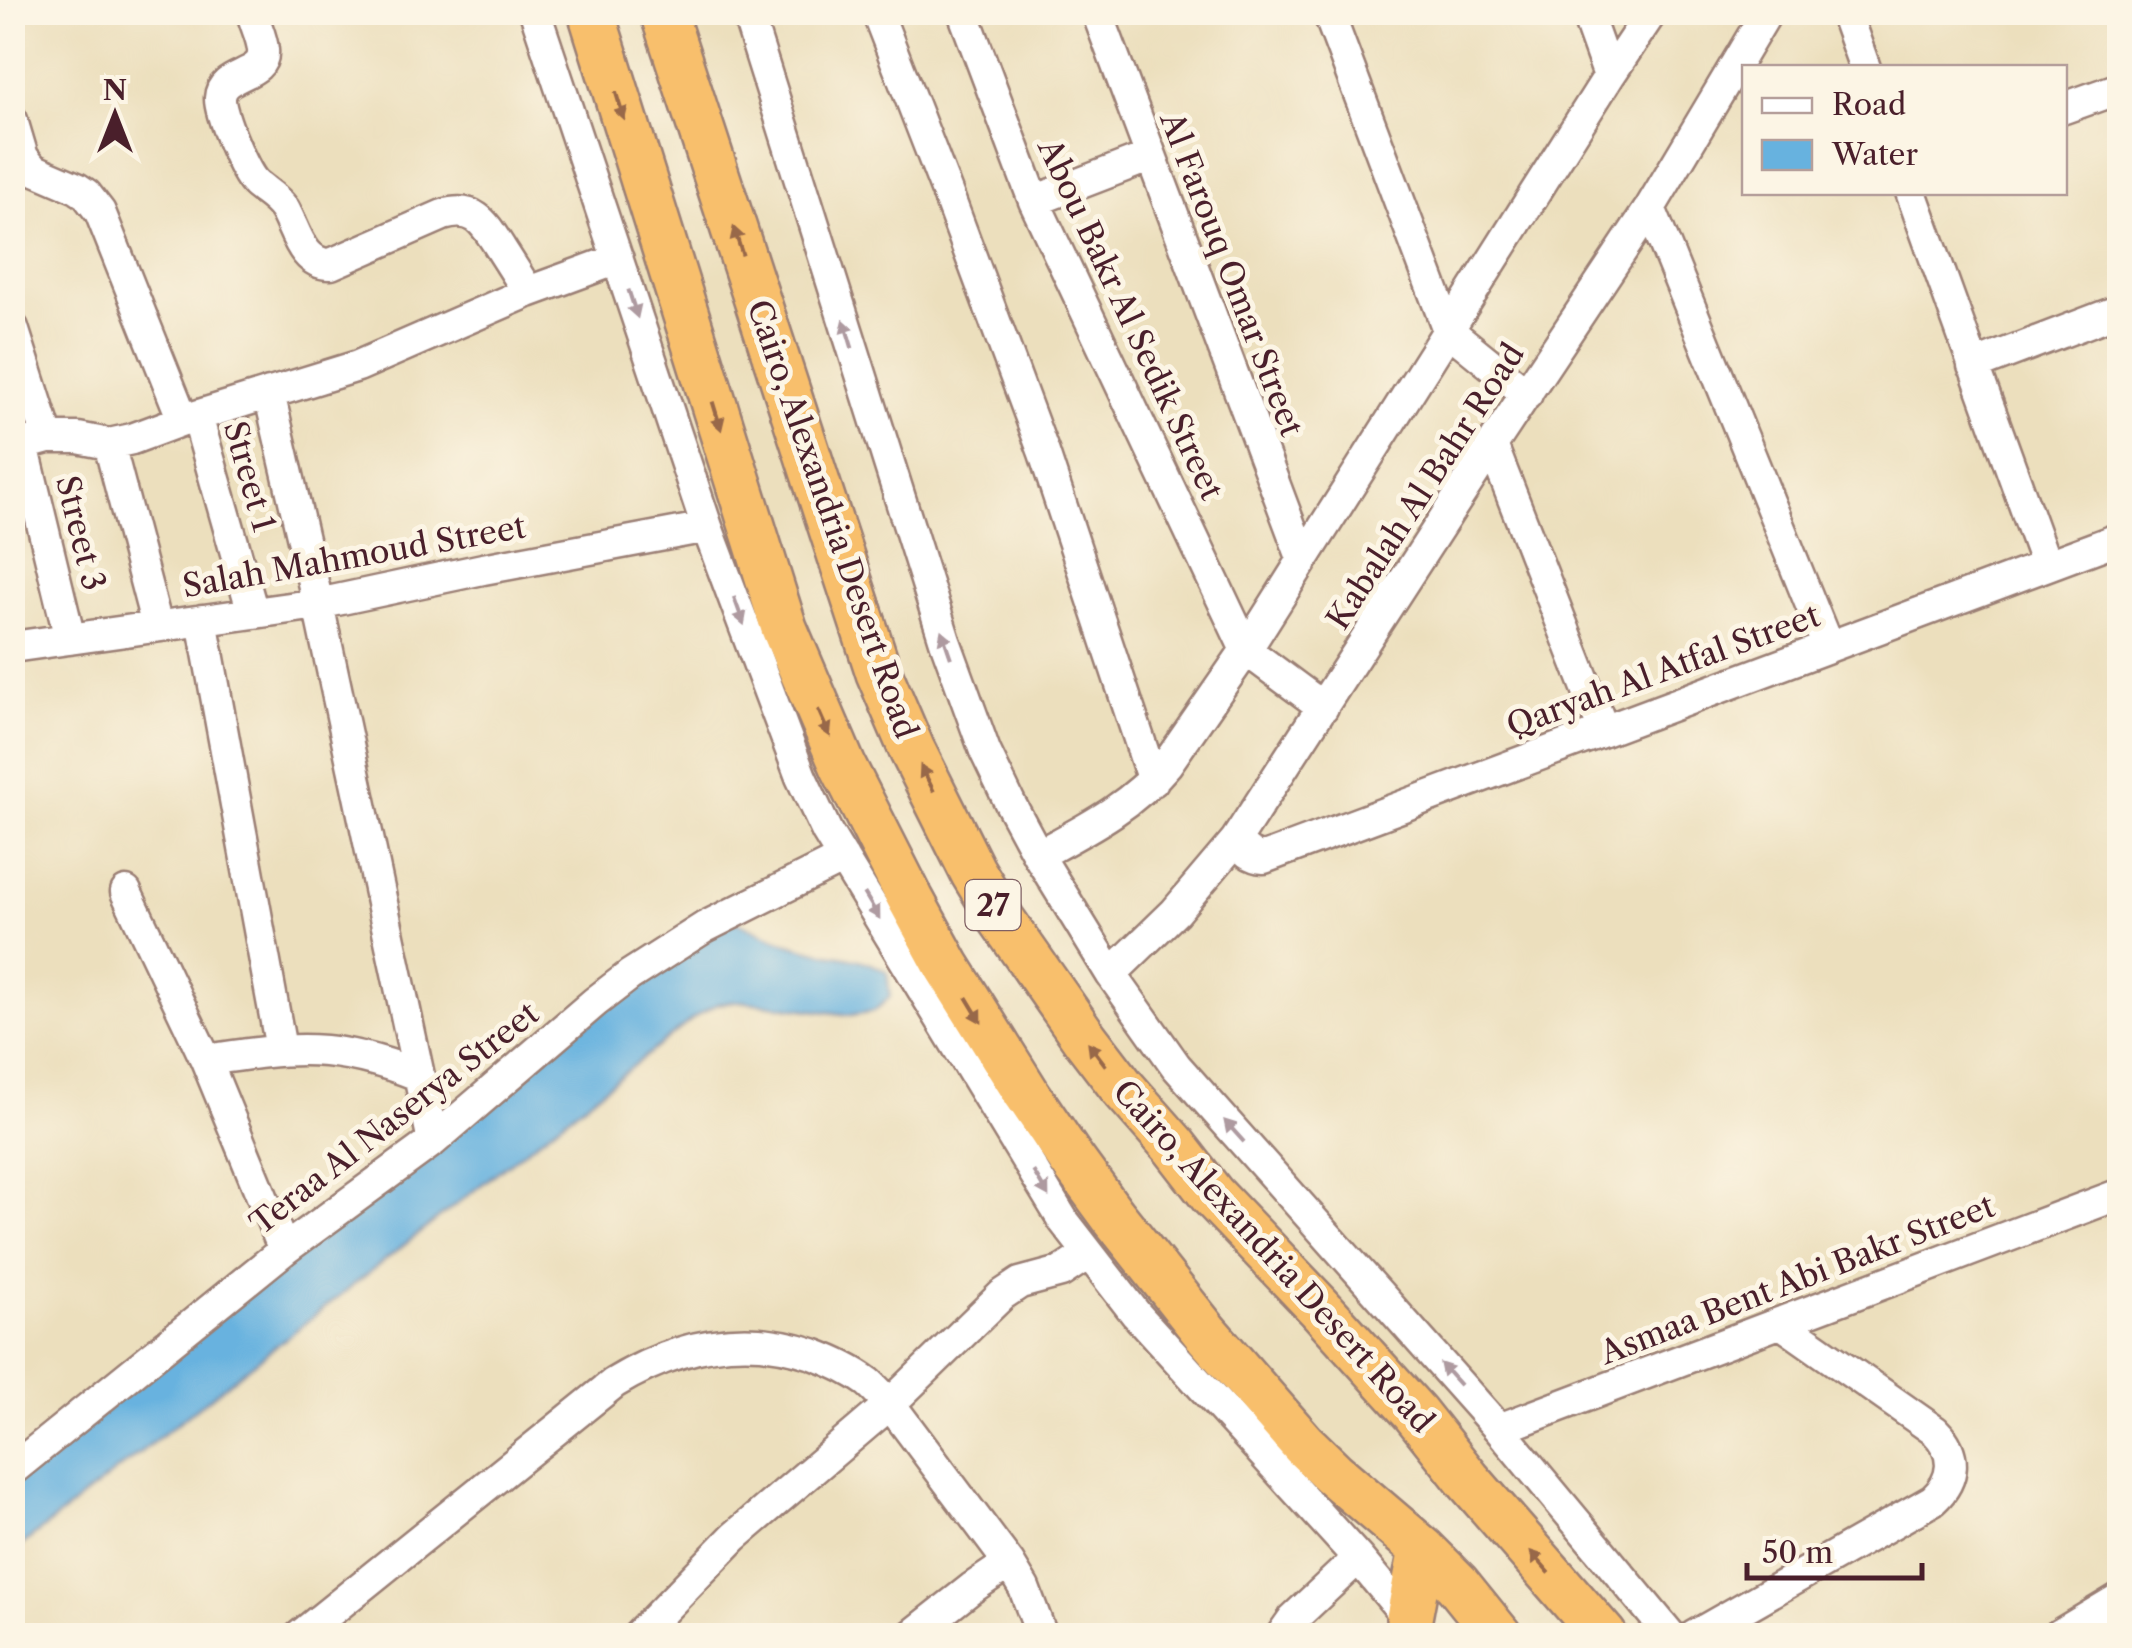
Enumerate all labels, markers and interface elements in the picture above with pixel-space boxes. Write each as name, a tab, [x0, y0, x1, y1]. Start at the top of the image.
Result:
north arrow	[65, 65, 165, 165]
legend	[1742, 65, 2067, 195]
text: N	[103, 73, 127, 107]
text: Road	[1832, 86, 1906, 123]
one-way arrow	[614, 91, 629, 121]
street label: Al Farouq Omar Street	[1152, 106, 1312, 442]
street label: Abou Bakr Al Sedik Street	[1030, 131, 1232, 506]
text: Water	[1831, 136, 1918, 173]
one-way arrow	[729, 225, 744, 255]
one-way arrow	[627, 289, 642, 319]
street label: Cairo, Alexandria Desert Road	[740, 295, 926, 743]
one-way arrow	[840, 318, 855, 349]
street label: Kabalah Al Bahr Road	[1318, 336, 1532, 636]
one-way arrow	[711, 401, 726, 431]
street label: Street 1	[216, 416, 284, 536]
street label: Street 3	[48, 472, 114, 594]
street label: Salah Mahmoud Street	[179, 506, 529, 605]
street label: Qaryah Al Atfal Street	[1501, 595, 1825, 745]
one-way arrow	[732, 597, 747, 627]
one-way arrow	[938, 628, 953, 658]
one-way arrow	[815, 709, 832, 738]
one-way arrow	[919, 763, 936, 792]
road number: 27	[966, 880, 1020, 930]
one-way arrow	[863, 892, 880, 920]
street label: Teraa Al Naserya Street	[242, 993, 546, 1243]
one-way arrow	[965, 996, 982, 1024]
one-way arrow	[1087, 1041, 1107, 1067]
street label: Cairo, Alexandria Desert Road	[1105, 1072, 1443, 1440]
one-way arrow	[1223, 1119, 1245, 1144]
one-way arrow	[1032, 1170, 1049, 1198]
street label: Asmaa Bent Abi Bakr Street	[1593, 1185, 2000, 1373]
one-way arrow	[1439, 1362, 1462, 1386]
scale bar	[1747, 1518, 1922, 1580]
text: 50 m	[1762, 1534, 1833, 1571]
one-way arrow	[1530, 1550, 1552, 1575]

